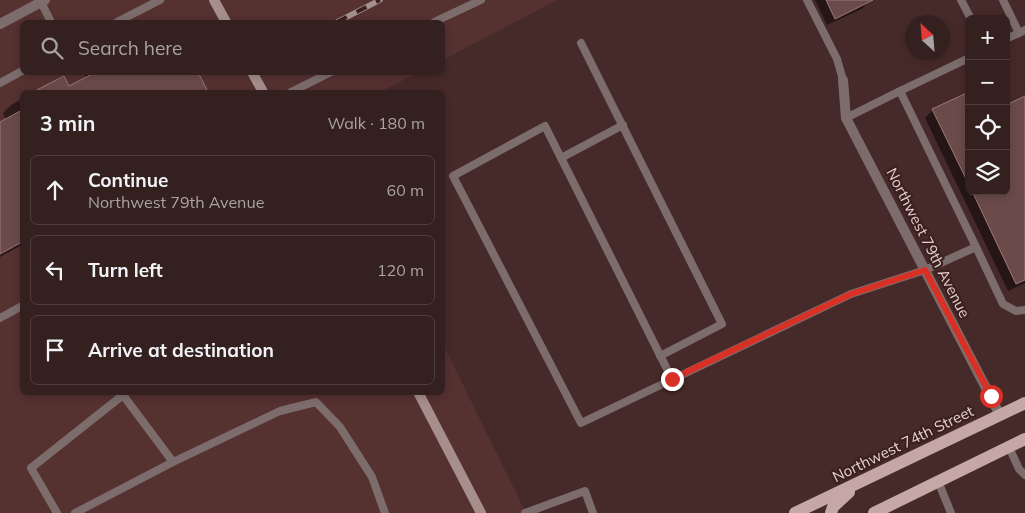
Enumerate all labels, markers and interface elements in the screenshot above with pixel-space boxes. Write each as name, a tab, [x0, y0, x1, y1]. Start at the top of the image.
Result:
north arrow	[905, 15, 950, 60]
map controls	[965, 15, 1010, 195]
button: +	[965, 15, 1010, 60]
search box	[20, 20, 445, 75]
icon: search	[38, 34, 66, 62]
text: Search here	[78, 36, 182, 60]
button: −	[965, 60, 1010, 105]
button: locate	[965, 105, 1010, 150]
text: 3 min	[40, 110, 95, 136]
text: Walk · 180 m	[327, 113, 425, 133]
button: layers	[965, 150, 1010, 195]
street label: Northwest 79th Avenue	[882, 165, 974, 321]
text: Continue	[88, 168, 168, 192]
icon: ahead	[41, 176, 69, 204]
text: 60 m	[387, 180, 424, 200]
text: Northwest 79th Avenue	[88, 192, 264, 212]
icon: left	[41, 256, 69, 284]
text: Turn left	[88, 258, 163, 282]
text: 120 m	[377, 260, 424, 280]
icon: arrive	[41, 336, 69, 364]
text: Arrive at destination	[88, 338, 274, 362]
route end	[661, 368, 684, 391]
route start	[980, 385, 1003, 408]
street label: Northwest 74th Street	[829, 401, 976, 486]

